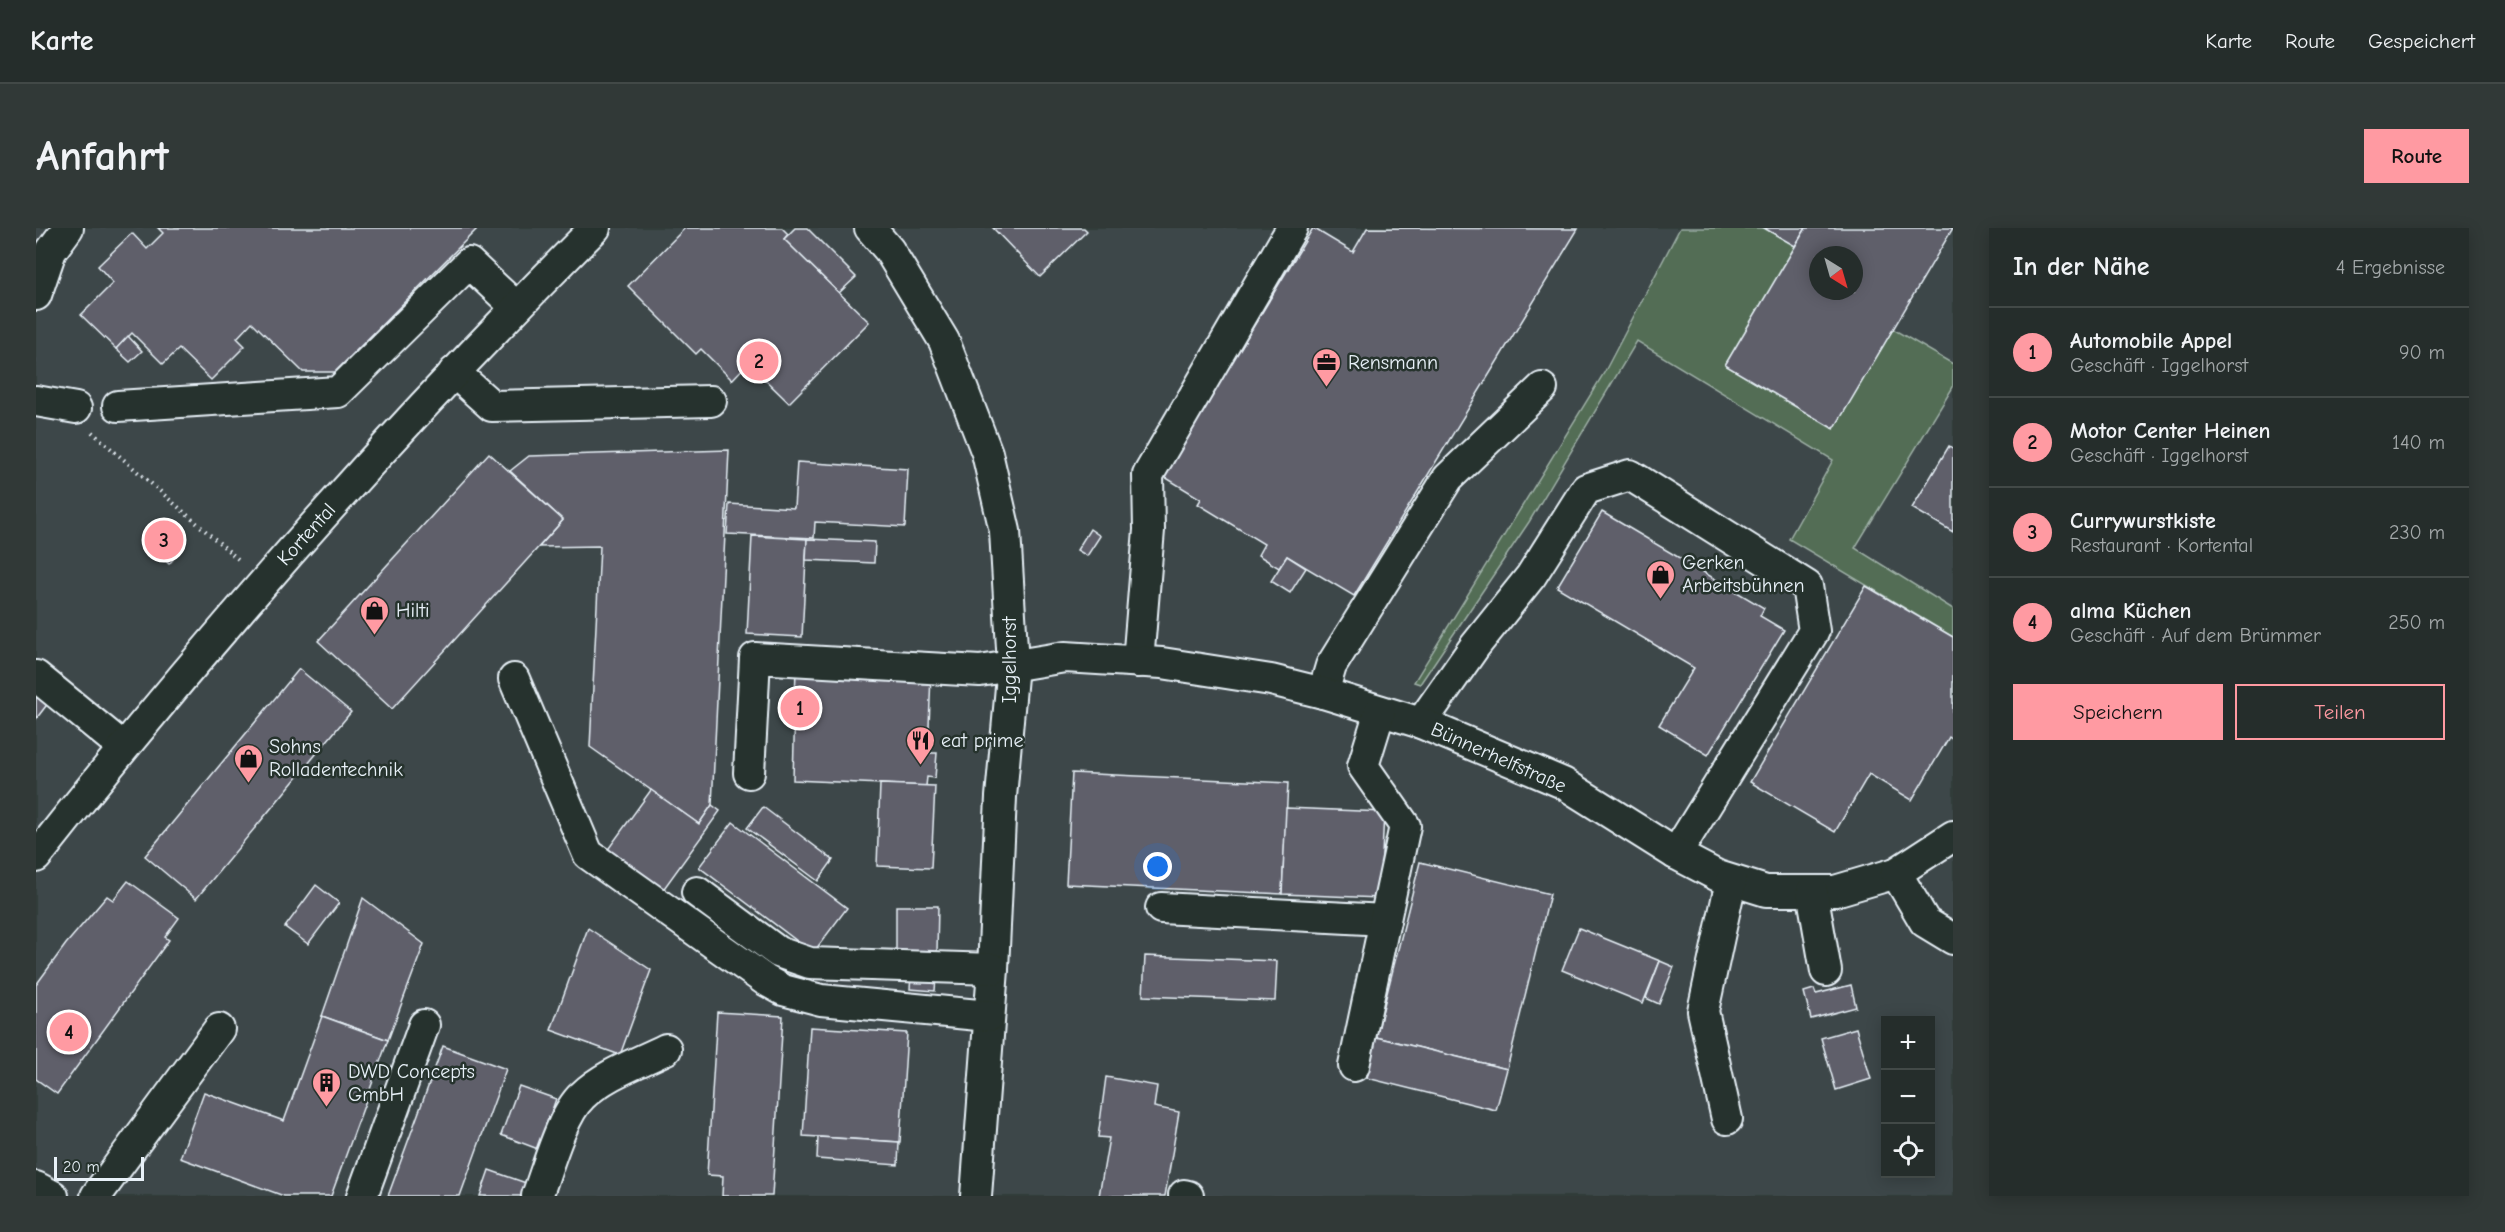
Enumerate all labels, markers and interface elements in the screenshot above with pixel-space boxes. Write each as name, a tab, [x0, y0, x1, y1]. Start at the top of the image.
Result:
text: Karte	[30, 25, 94, 57]
text: Karte	[2205, 29, 2252, 53]
text: Route	[2285, 29, 2335, 53]
text: Gespeichert	[2368, 29, 2475, 53]
button: Route	[2364, 129, 2469, 183]
text: Anfahrt	[36, 132, 169, 181]
north arrow	[1809, 246, 1863, 300]
text: In der Nähe	[2013, 252, 2150, 282]
text: 4 Ergebnisse	[2336, 256, 2445, 279]
text: Automobile Appel	[2070, 328, 2232, 354]
pin: 2	[740, 338, 778, 384]
text: 1	[2029, 341, 2036, 364]
text: 90 m	[2399, 341, 2445, 364]
office icon: Rensmann	[1311, 346, 1343, 388]
place label: Rensmann	[1348, 351, 1438, 374]
text: Geschäft · Iggelhorst	[2070, 354, 2248, 377]
text: Motor Center Heinen	[2070, 418, 2271, 444]
text: 2	[2028, 431, 2037, 454]
text: 140 m	[2392, 431, 2445, 454]
text: Geschäft · Iggelhorst	[2070, 444, 2248, 467]
street label: Kortental	[272, 498, 340, 570]
text: Currywurstkiste	[2070, 508, 2216, 534]
pin: 3	[144, 518, 184, 562]
text: 3	[2028, 521, 2037, 544]
text: 230 m	[2389, 521, 2445, 544]
text: Restaurant · Kortental	[2070, 534, 2253, 557]
place label: Gerken Arbeitsbühnen	[1682, 551, 1805, 597]
shop icon: Gerken Arbeitsbühnen	[1645, 558, 1677, 600]
shop icon: Hilti	[359, 594, 391, 636]
text: alma Küchen	[2070, 598, 2191, 624]
place label: Hilti	[396, 599, 430, 622]
text: 4	[2028, 611, 2037, 634]
text: 250 m	[2388, 611, 2445, 634]
street label: Iggelhorst	[998, 615, 1021, 703]
text: Geschäft · Auf dem Brümmer	[2070, 624, 2321, 647]
button: Speichern	[2013, 684, 2223, 740]
button: Teilen	[2235, 684, 2445, 740]
pin: 1	[780, 686, 819, 730]
street label: Bünnerhelfstraße	[1427, 717, 1570, 798]
restaurant icon: eat prime	[904, 724, 936, 766]
place label: eat prime	[941, 729, 1023, 752]
place label: Sohns Rolladentechnik	[269, 735, 403, 781]
shop icon: Sohns Rolladentechnik	[232, 742, 264, 784]
your location	[1143, 852, 1172, 881]
pin: 4	[50, 1010, 88, 1054]
map controls	[1881, 1016, 1935, 1178]
button: +	[1881, 1016, 1935, 1070]
place label: DWD Concepts GmbH	[348, 1060, 475, 1106]
building icon: DWD Concepts GmbH	[311, 1066, 343, 1108]
button: −	[1881, 1070, 1935, 1124]
button: locate	[1881, 1124, 1935, 1178]
scale bar	[54, 1154, 144, 1182]
text: 20 m	[63, 1158, 100, 1176]

